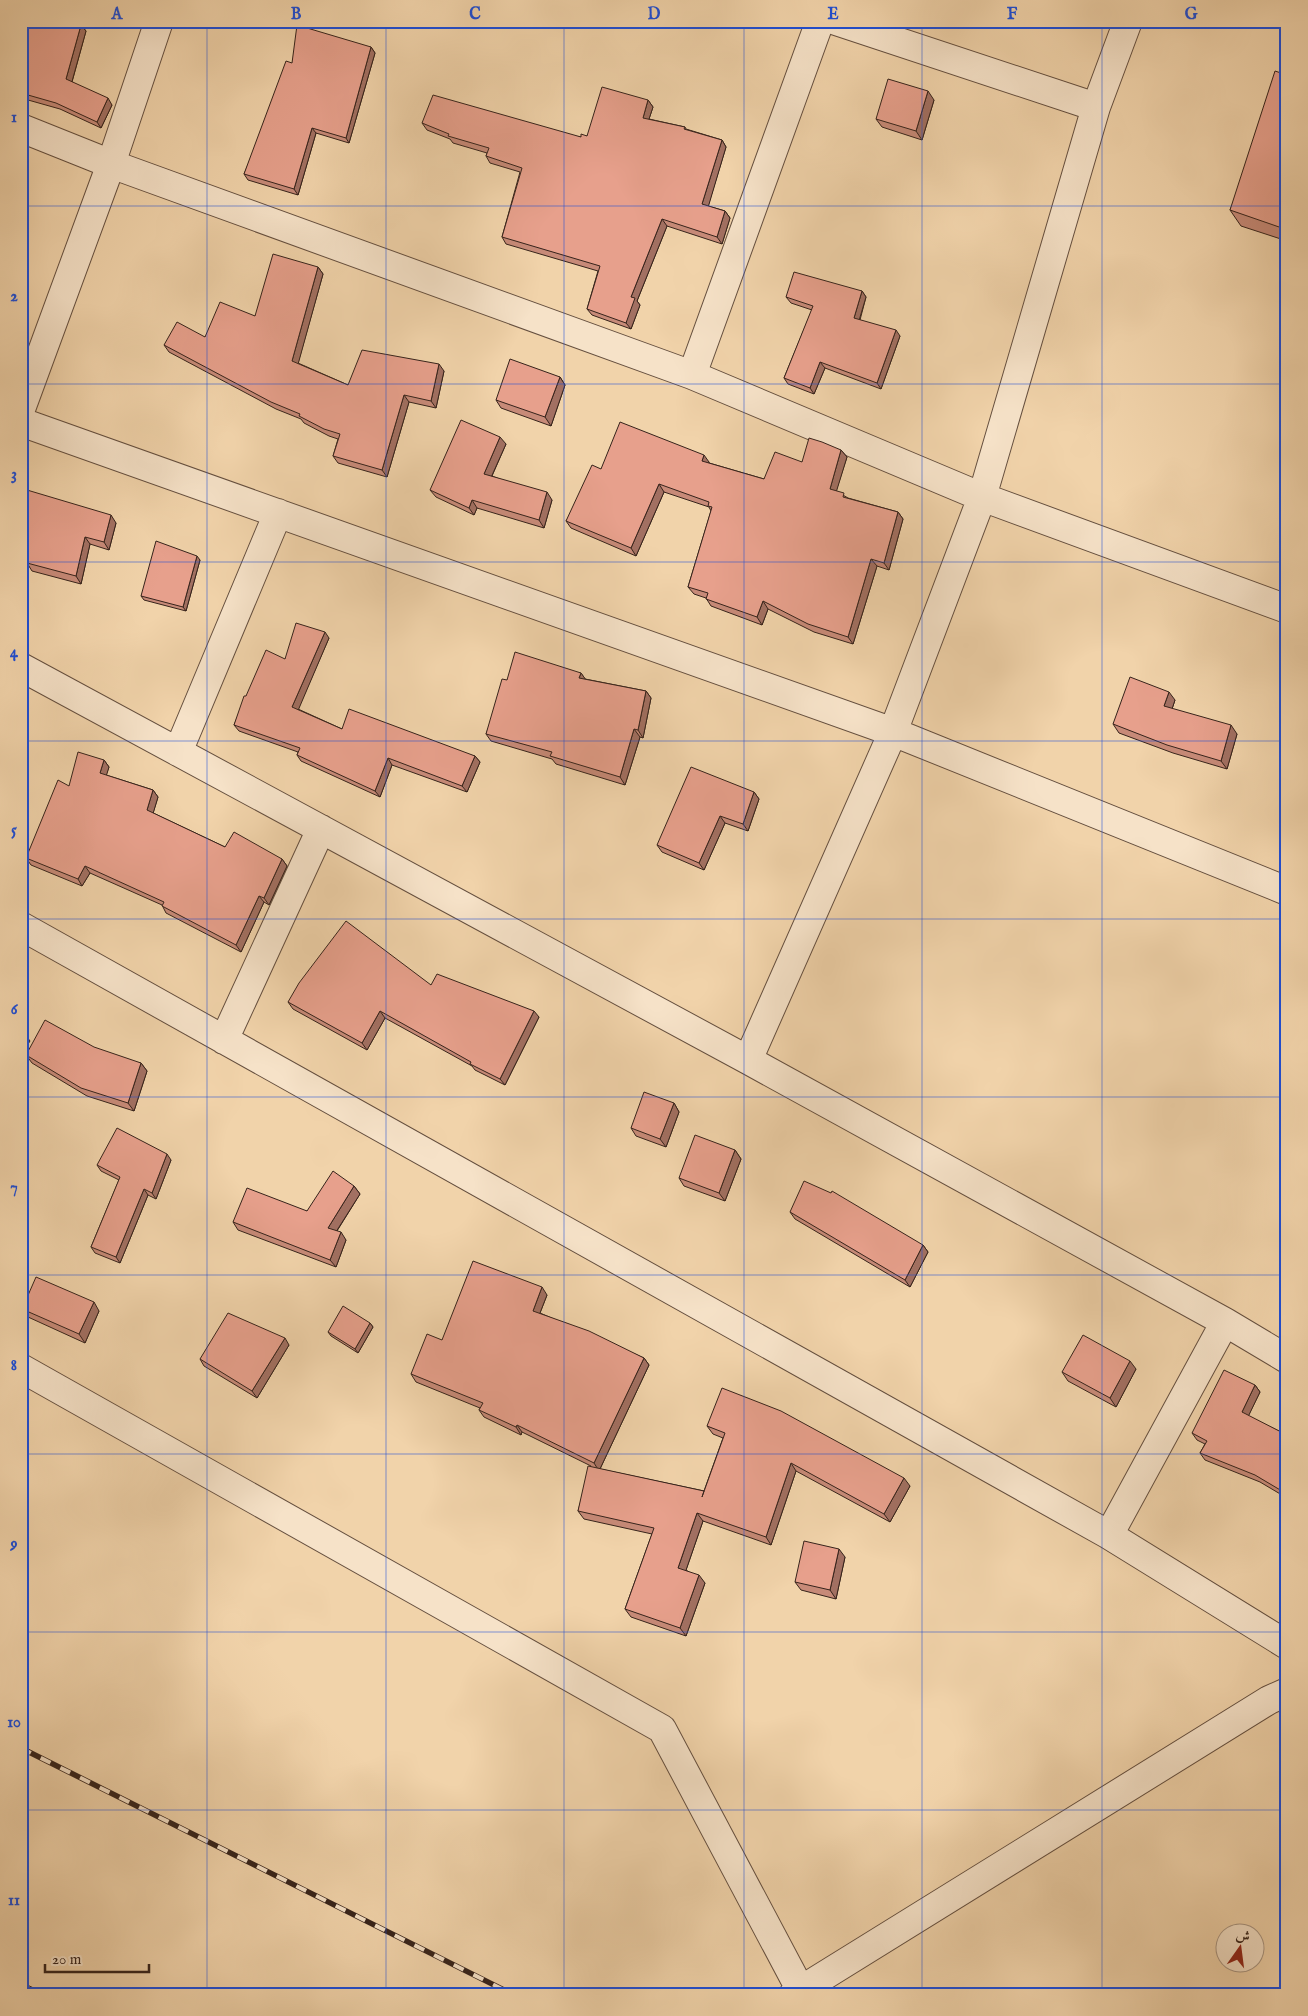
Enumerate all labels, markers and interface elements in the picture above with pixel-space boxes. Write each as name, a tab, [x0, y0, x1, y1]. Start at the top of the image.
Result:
text: A	[111, 5, 124, 25]
text: B	[291, 5, 302, 25]
text: C	[469, 5, 481, 25]
text: D	[648, 5, 661, 25]
text: E	[827, 5, 839, 25]
text: F	[1007, 5, 1018, 25]
text: G	[1185, 5, 1198, 25]
text: 1	[11, 108, 17, 128]
text: 2	[10, 287, 18, 307]
text: 3	[11, 465, 17, 485]
text: 4	[10, 643, 19, 663]
text: 5	[11, 821, 17, 841]
text: 6	[11, 1000, 19, 1020]
text: 7	[10, 1178, 18, 1198]
text: 8	[11, 1356, 17, 1376]
text: 9	[10, 1535, 18, 1555]
text: 10	[7, 1713, 21, 1733]
text: 11	[8, 1891, 20, 1911]
north arrow	[1216, 1924, 1266, 1974]
text: ش	[1234, 1926, 1252, 1947]
scale bar	[45, 1941, 149, 1973]
text: 20 m	[52, 1950, 82, 1969]

